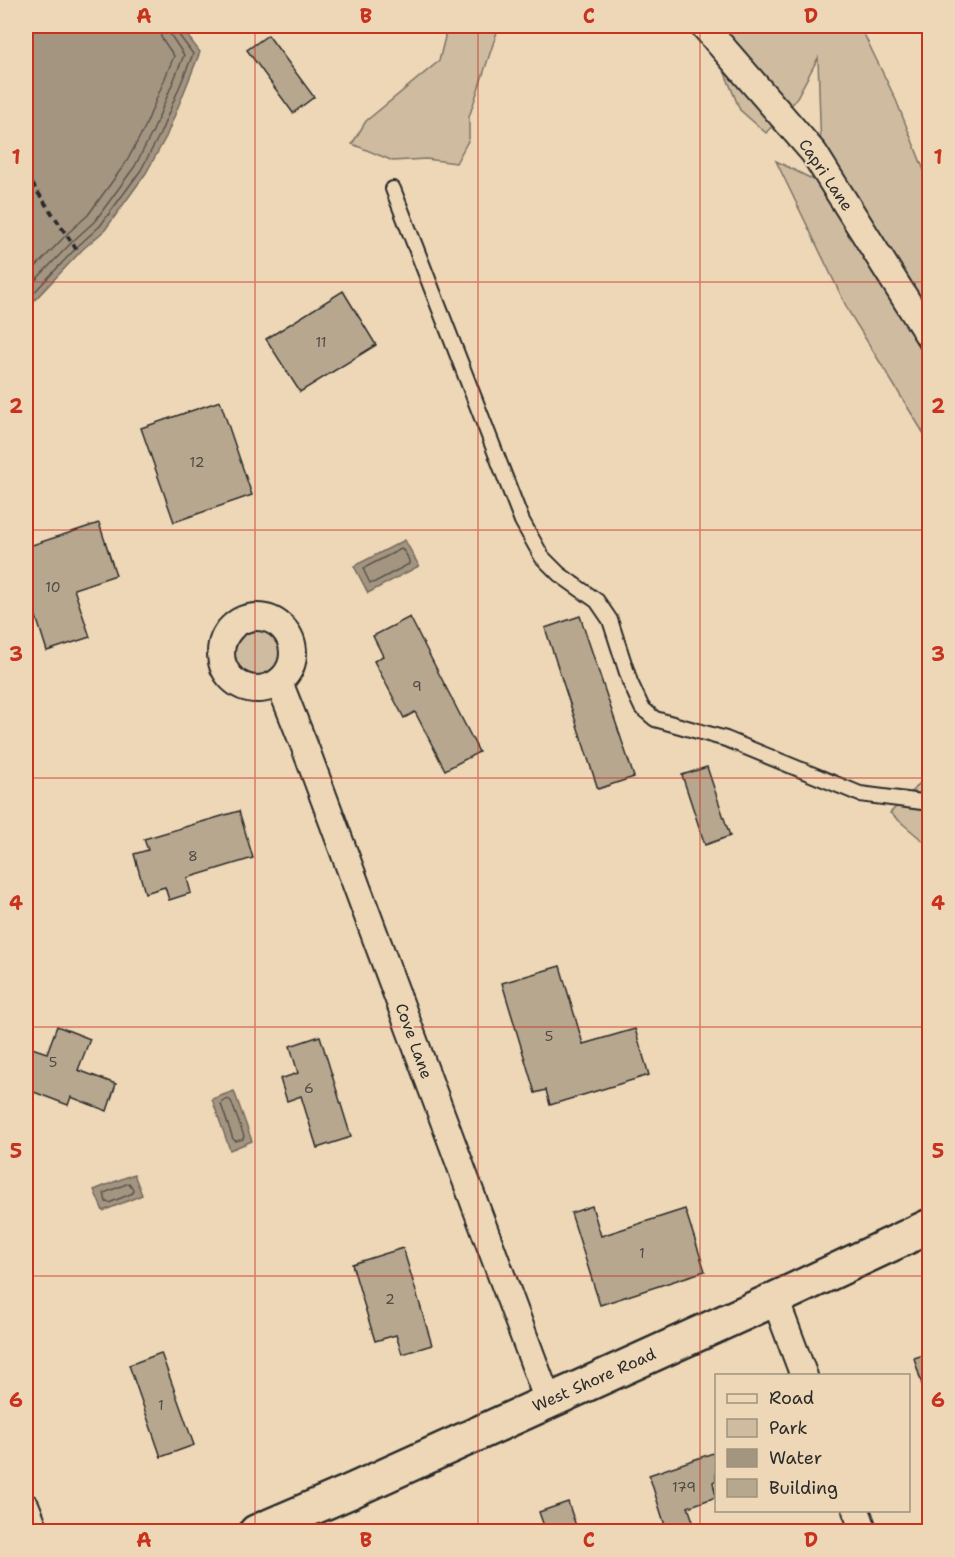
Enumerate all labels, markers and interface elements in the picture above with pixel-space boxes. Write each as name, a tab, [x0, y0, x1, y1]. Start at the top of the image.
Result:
text: A	[136, 3, 152, 29]
text: B	[360, 3, 372, 29]
text: C	[583, 3, 595, 29]
text: D	[804, 3, 818, 29]
street label: Capri Lane	[794, 135, 858, 215]
text: 1	[11, 144, 21, 170]
text: 1	[933, 144, 943, 170]
house number: 11	[315, 333, 327, 351]
text: 2	[9, 393, 23, 419]
text: 2	[931, 393, 945, 419]
house number: 12	[190, 453, 204, 471]
house number: 10	[45, 578, 61, 596]
text: 3	[9, 641, 23, 667]
text: 3	[931, 641, 945, 667]
house number: 9	[412, 677, 422, 695]
house number: 8	[188, 847, 198, 865]
text: 4	[9, 890, 23, 916]
text: 4	[931, 890, 945, 916]
street label: Cove Lane	[391, 1000, 437, 1082]
house number: 5	[545, 1027, 553, 1045]
house number: 5	[49, 1053, 57, 1071]
house number: 6	[304, 1079, 314, 1097]
text: 5	[10, 1138, 22, 1164]
text: 5	[932, 1138, 944, 1164]
house number: 1	[639, 1244, 645, 1262]
house number: 2	[385, 1290, 395, 1308]
street label: West Shore Road	[529, 1343, 659, 1417]
legend	[715, 1374, 910, 1512]
text: Road	[769, 1386, 814, 1410]
text: 6	[9, 1387, 23, 1413]
text: 6	[931, 1387, 945, 1413]
house number: 1	[158, 1396, 164, 1414]
text: Park	[769, 1416, 808, 1440]
text: Water	[769, 1446, 822, 1470]
text: Building	[769, 1476, 838, 1500]
house number: 179	[672, 1478, 696, 1496]
text: A	[136, 1527, 152, 1553]
text: B	[360, 1527, 372, 1553]
text: C	[583, 1527, 595, 1553]
text: D	[804, 1527, 818, 1553]

